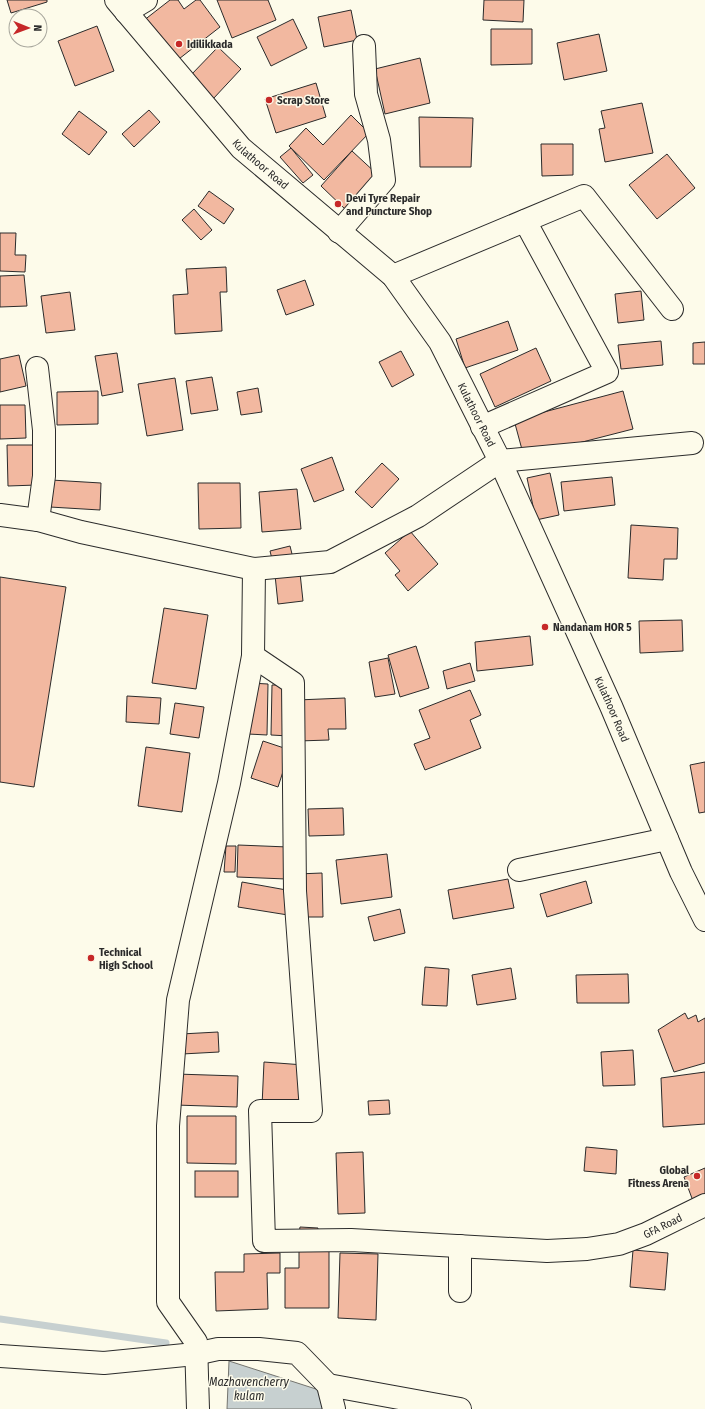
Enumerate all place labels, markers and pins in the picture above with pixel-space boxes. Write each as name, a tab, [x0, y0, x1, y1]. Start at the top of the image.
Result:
place label: Idilikkada	[187, 38, 233, 51]
marker: Idilikkada	[174, 39, 184, 49]
place label: Scrap Store	[277, 94, 330, 107]
marker: Scrap Store	[264, 95, 274, 105]
place label: Devi Tyre Repair and Puncture Shop	[346, 192, 432, 218]
marker: Devi Tyre Repair and Puncture Shop	[333, 199, 343, 209]
place label: Nandanam HOR 5	[553, 621, 632, 634]
marker: Nandanam HOR 5	[540, 622, 550, 632]
place label: Technical High School	[99, 946, 154, 972]
marker: Technical High School	[86, 953, 96, 963]
place label: Global Fitness Arena	[628, 1164, 690, 1190]
marker: Global Fitness Arena	[692, 1171, 702, 1181]

